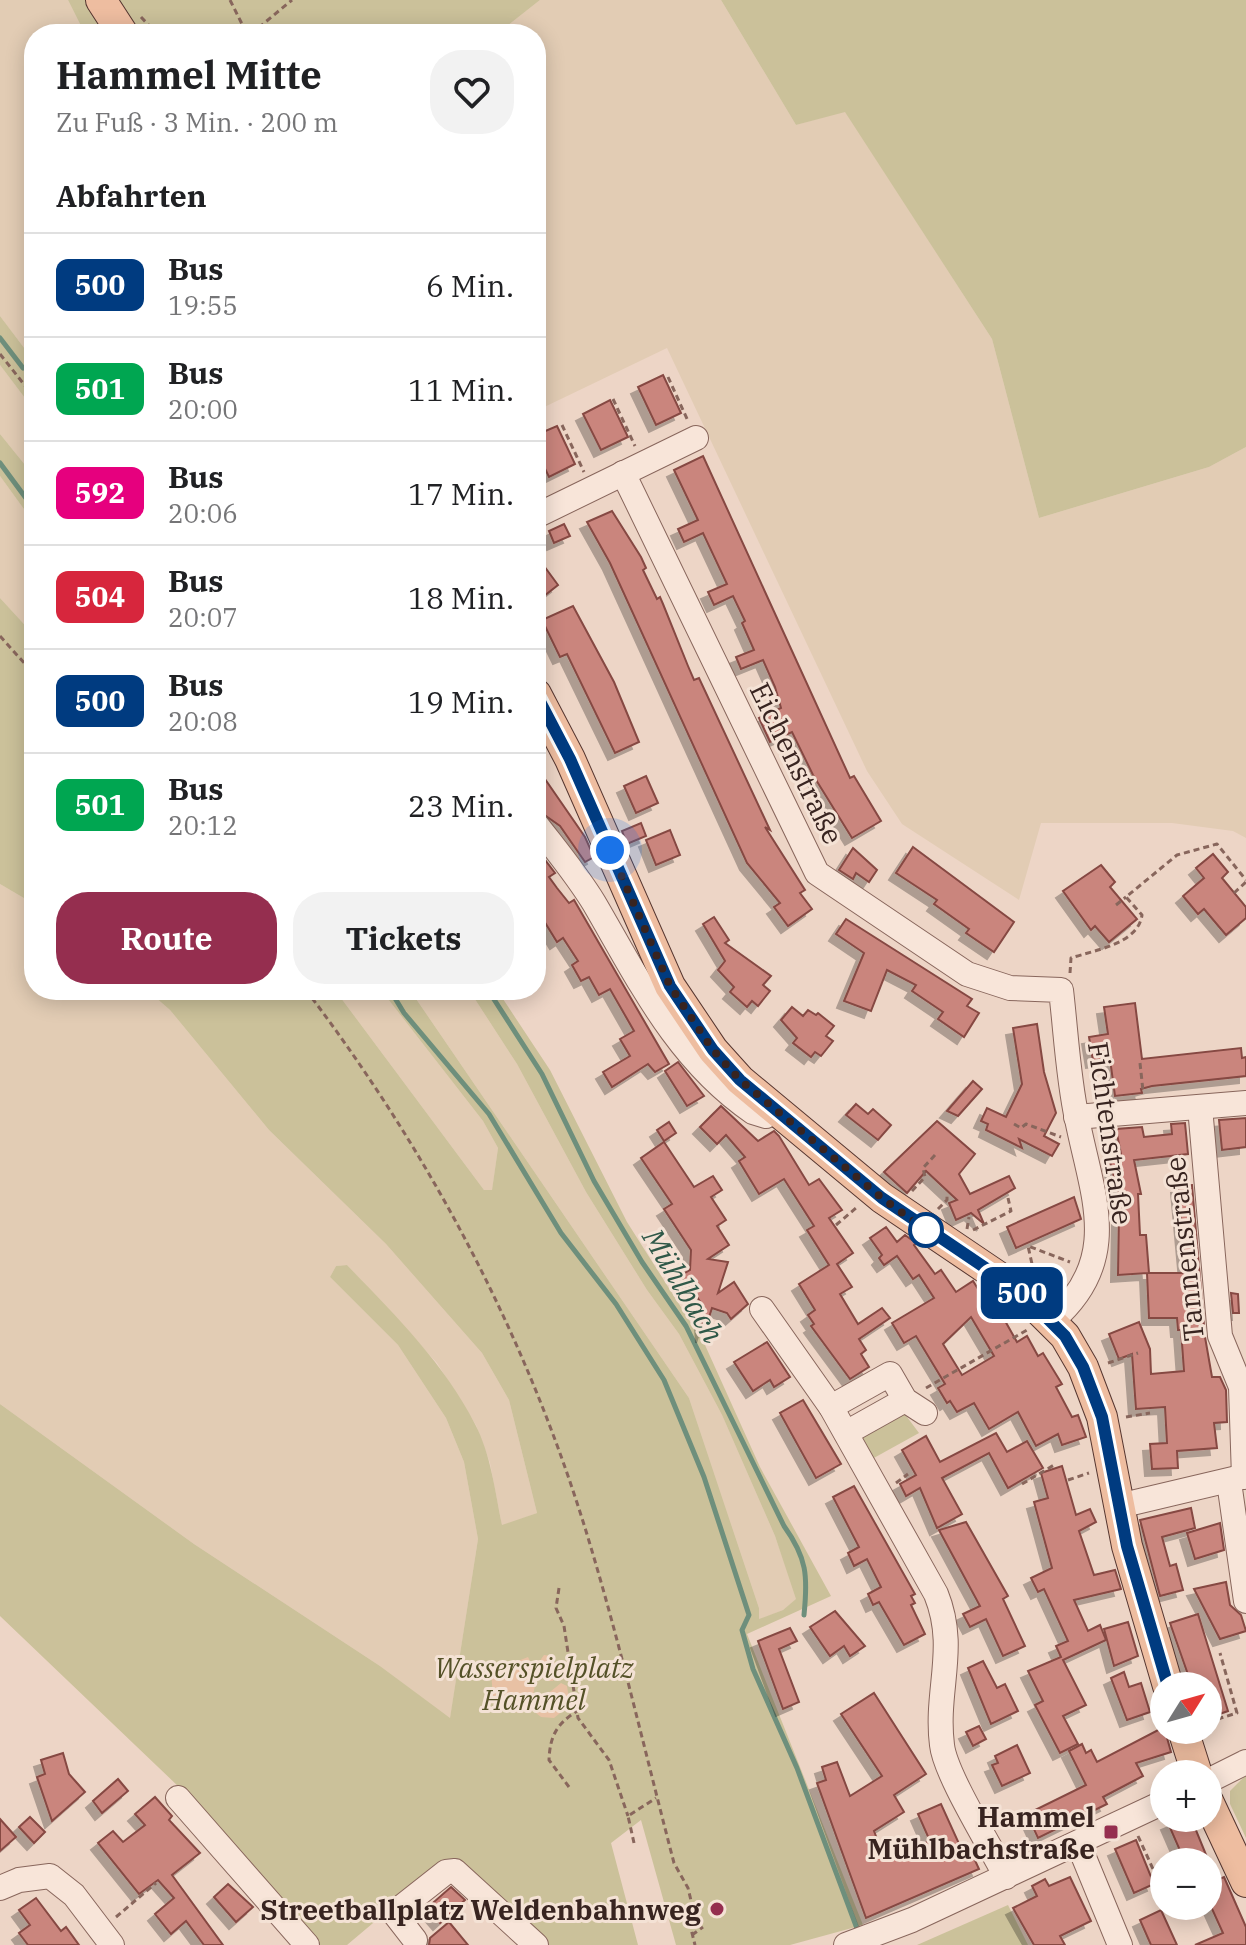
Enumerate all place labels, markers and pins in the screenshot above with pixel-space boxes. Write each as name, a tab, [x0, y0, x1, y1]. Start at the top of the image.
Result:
unlabelled marker	[909, 1213, 943, 1247]
place label: Hammel Mühlbachstraße	[867, 1798, 1095, 1867]
marker: Hammel Mühlbachstraße	[1102, 1823, 1120, 1841]
place label: Streetballplatz Weldenbahnweg	[260, 1891, 702, 1928]
marker: Streetballplatz Weldenbahnweg	[708, 1900, 726, 1918]

